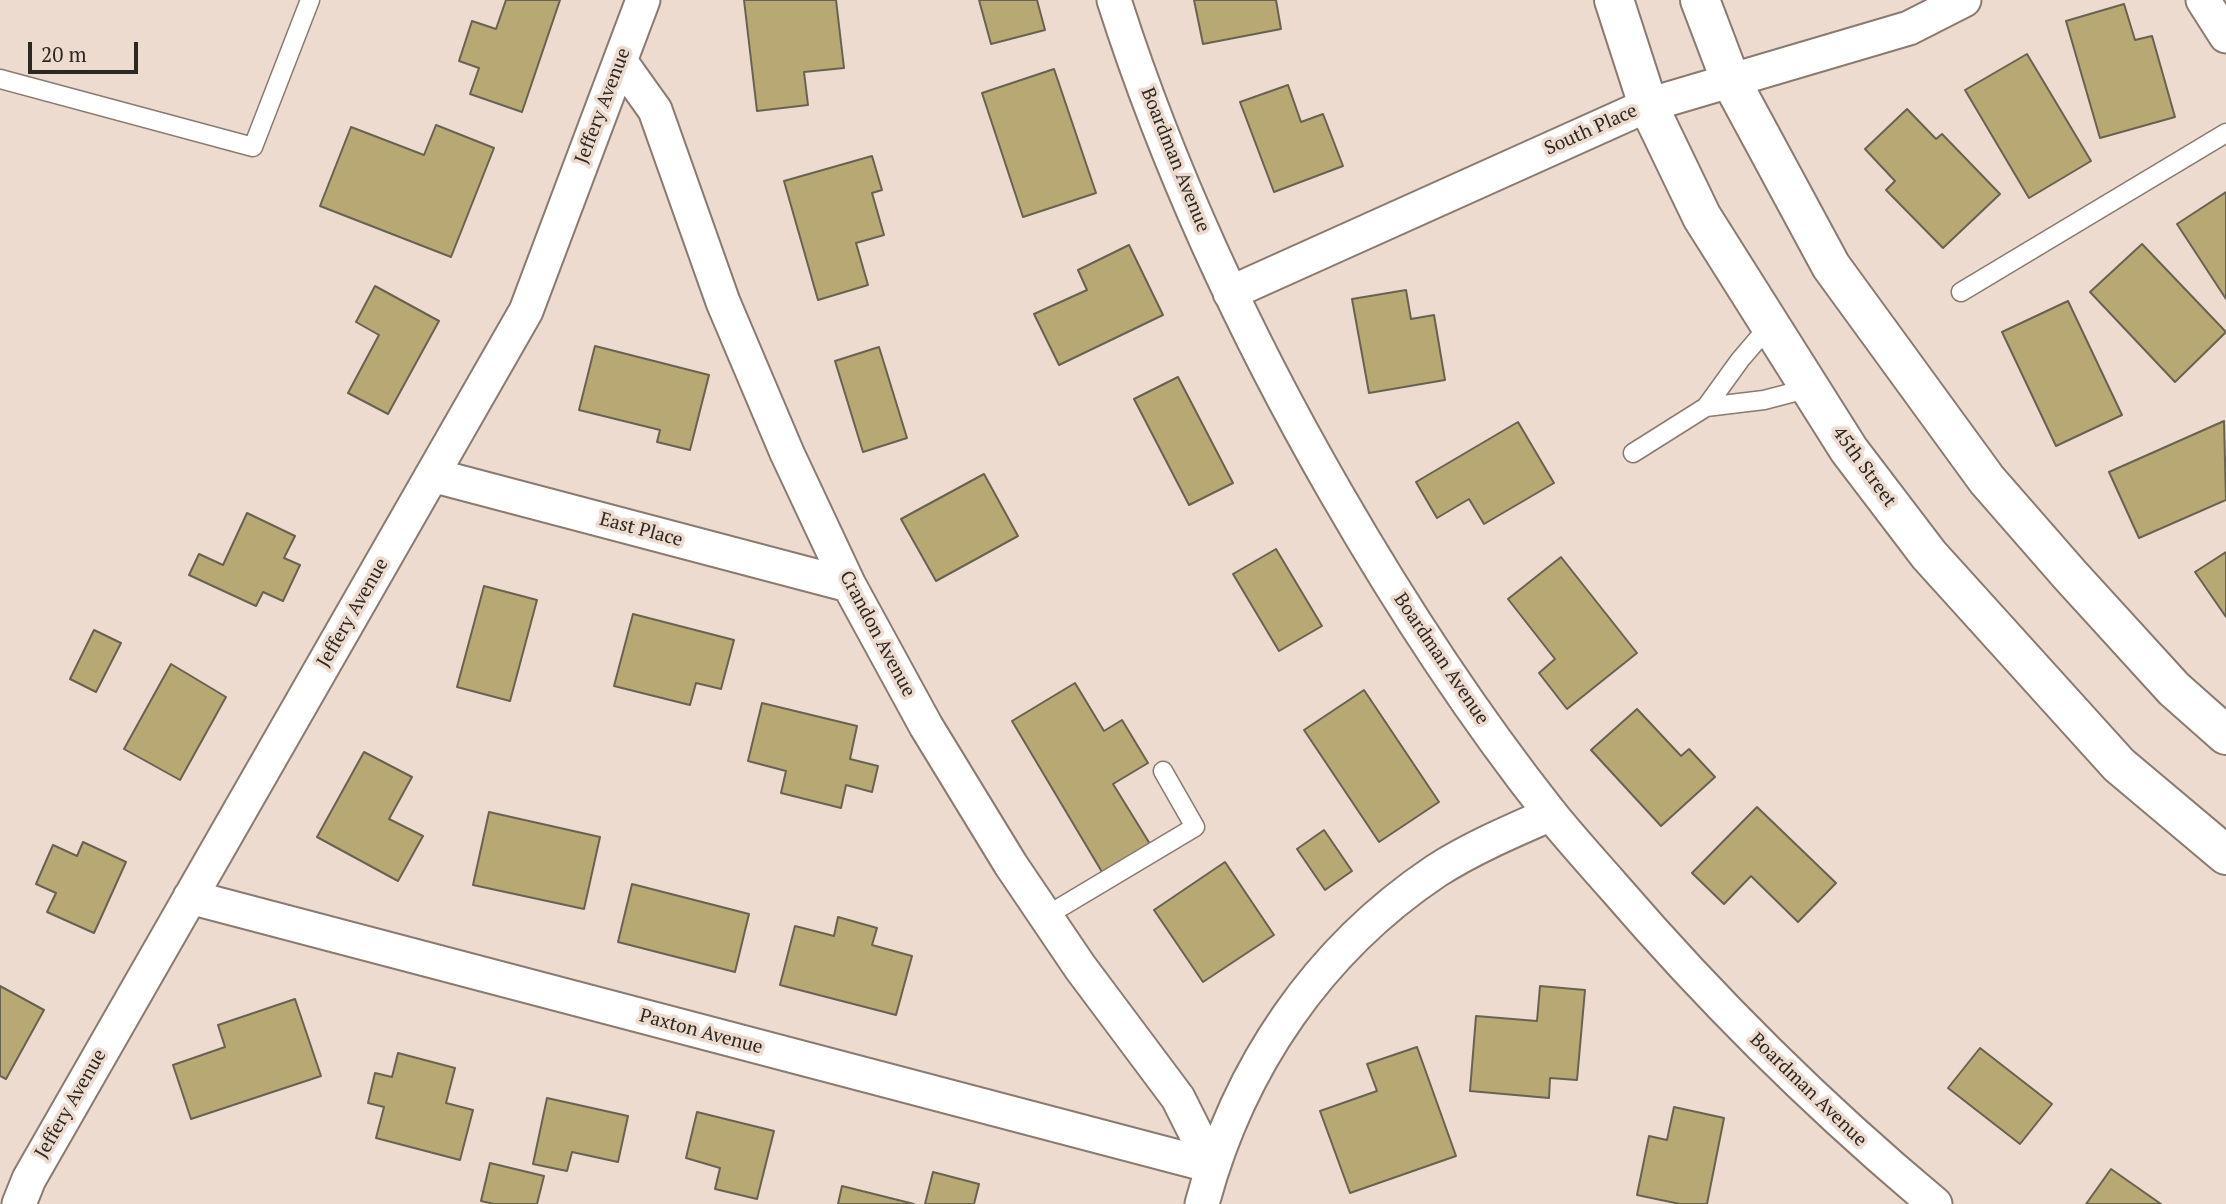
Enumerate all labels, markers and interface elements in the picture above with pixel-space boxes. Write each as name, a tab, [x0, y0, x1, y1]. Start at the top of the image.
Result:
scale bar	[32, 28, 142, 72]
text: 20 m	[41, 40, 87, 68]
street label: Jeffery Avenue	[570, 45, 636, 167]
street label: Boardman Avenue	[1136, 84, 1214, 236]
street label: South Place	[1541, 99, 1641, 161]
street label: 45th Street	[1827, 422, 1901, 512]
street label: East Place	[597, 508, 685, 552]
street label: Jeffery Avenue	[313, 554, 393, 672]
street label: Crandon Avenue	[834, 567, 920, 701]
street label: Boardman Avenue	[1389, 589, 1493, 729]
street label: Paxton Avenue	[637, 1005, 765, 1059]
street label: Boardman Avenue	[1745, 1028, 1871, 1152]
street label: Jeffery Avenue	[31, 1045, 111, 1163]

